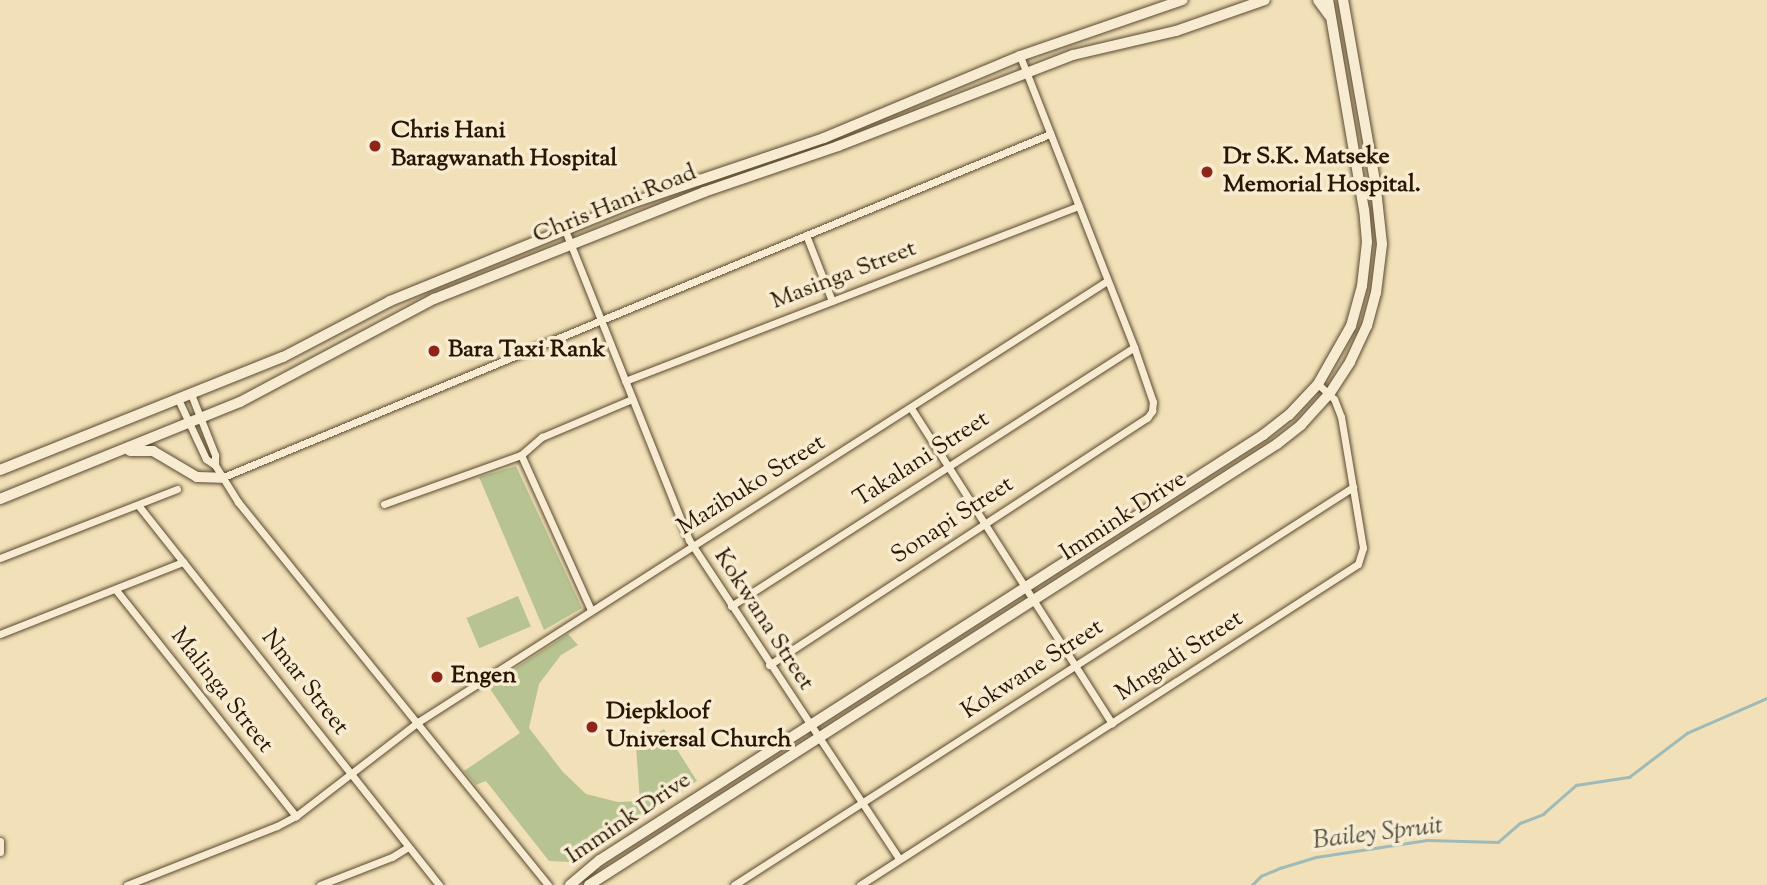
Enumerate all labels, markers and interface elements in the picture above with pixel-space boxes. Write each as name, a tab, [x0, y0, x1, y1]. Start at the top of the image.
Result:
place label: Chris Hani Baragwanath Hospital	[391, 118, 617, 174]
marker: Chris Hani Baragwanath Hospital	[365, 136, 385, 156]
place label: Dr S.K. Matseke Memorial Hospital.	[1223, 144, 1421, 200]
street label: Chris Hani Road	[529, 159, 701, 251]
marker: Dr S.K. Matseke Memorial Hospital.	[1197, 162, 1217, 182]
street label: Masinga Street	[767, 235, 921, 317]
place label: Bara Taxi Rank	[448, 337, 605, 365]
marker: Bara Taxi Rank	[426, 343, 442, 359]
street label: Takalani Street	[849, 405, 995, 515]
street label: Mazibuko Street	[673, 429, 831, 543]
street label: Immink Drive	[1056, 466, 1192, 568]
street label: Sonapi Street	[887, 471, 1019, 571]
street label: Kokwana Street	[706, 544, 820, 696]
street label: Mngadi Street	[1111, 605, 1249, 709]
street label: Kokwane Street	[957, 613, 1109, 727]
street label: Malinga Street	[163, 623, 279, 759]
street label: Nmar Street	[254, 625, 354, 741]
place label: Engen	[451, 663, 516, 691]
marker: Engen	[429, 669, 445, 685]
place label: Diepkloof Universal Church	[606, 699, 792, 755]
marker: Diepkloof Universal Church	[584, 719, 600, 735]
street label: Immink Drive	[561, 767, 697, 871]
water label: Bailey Spruit	[1311, 811, 1445, 857]

